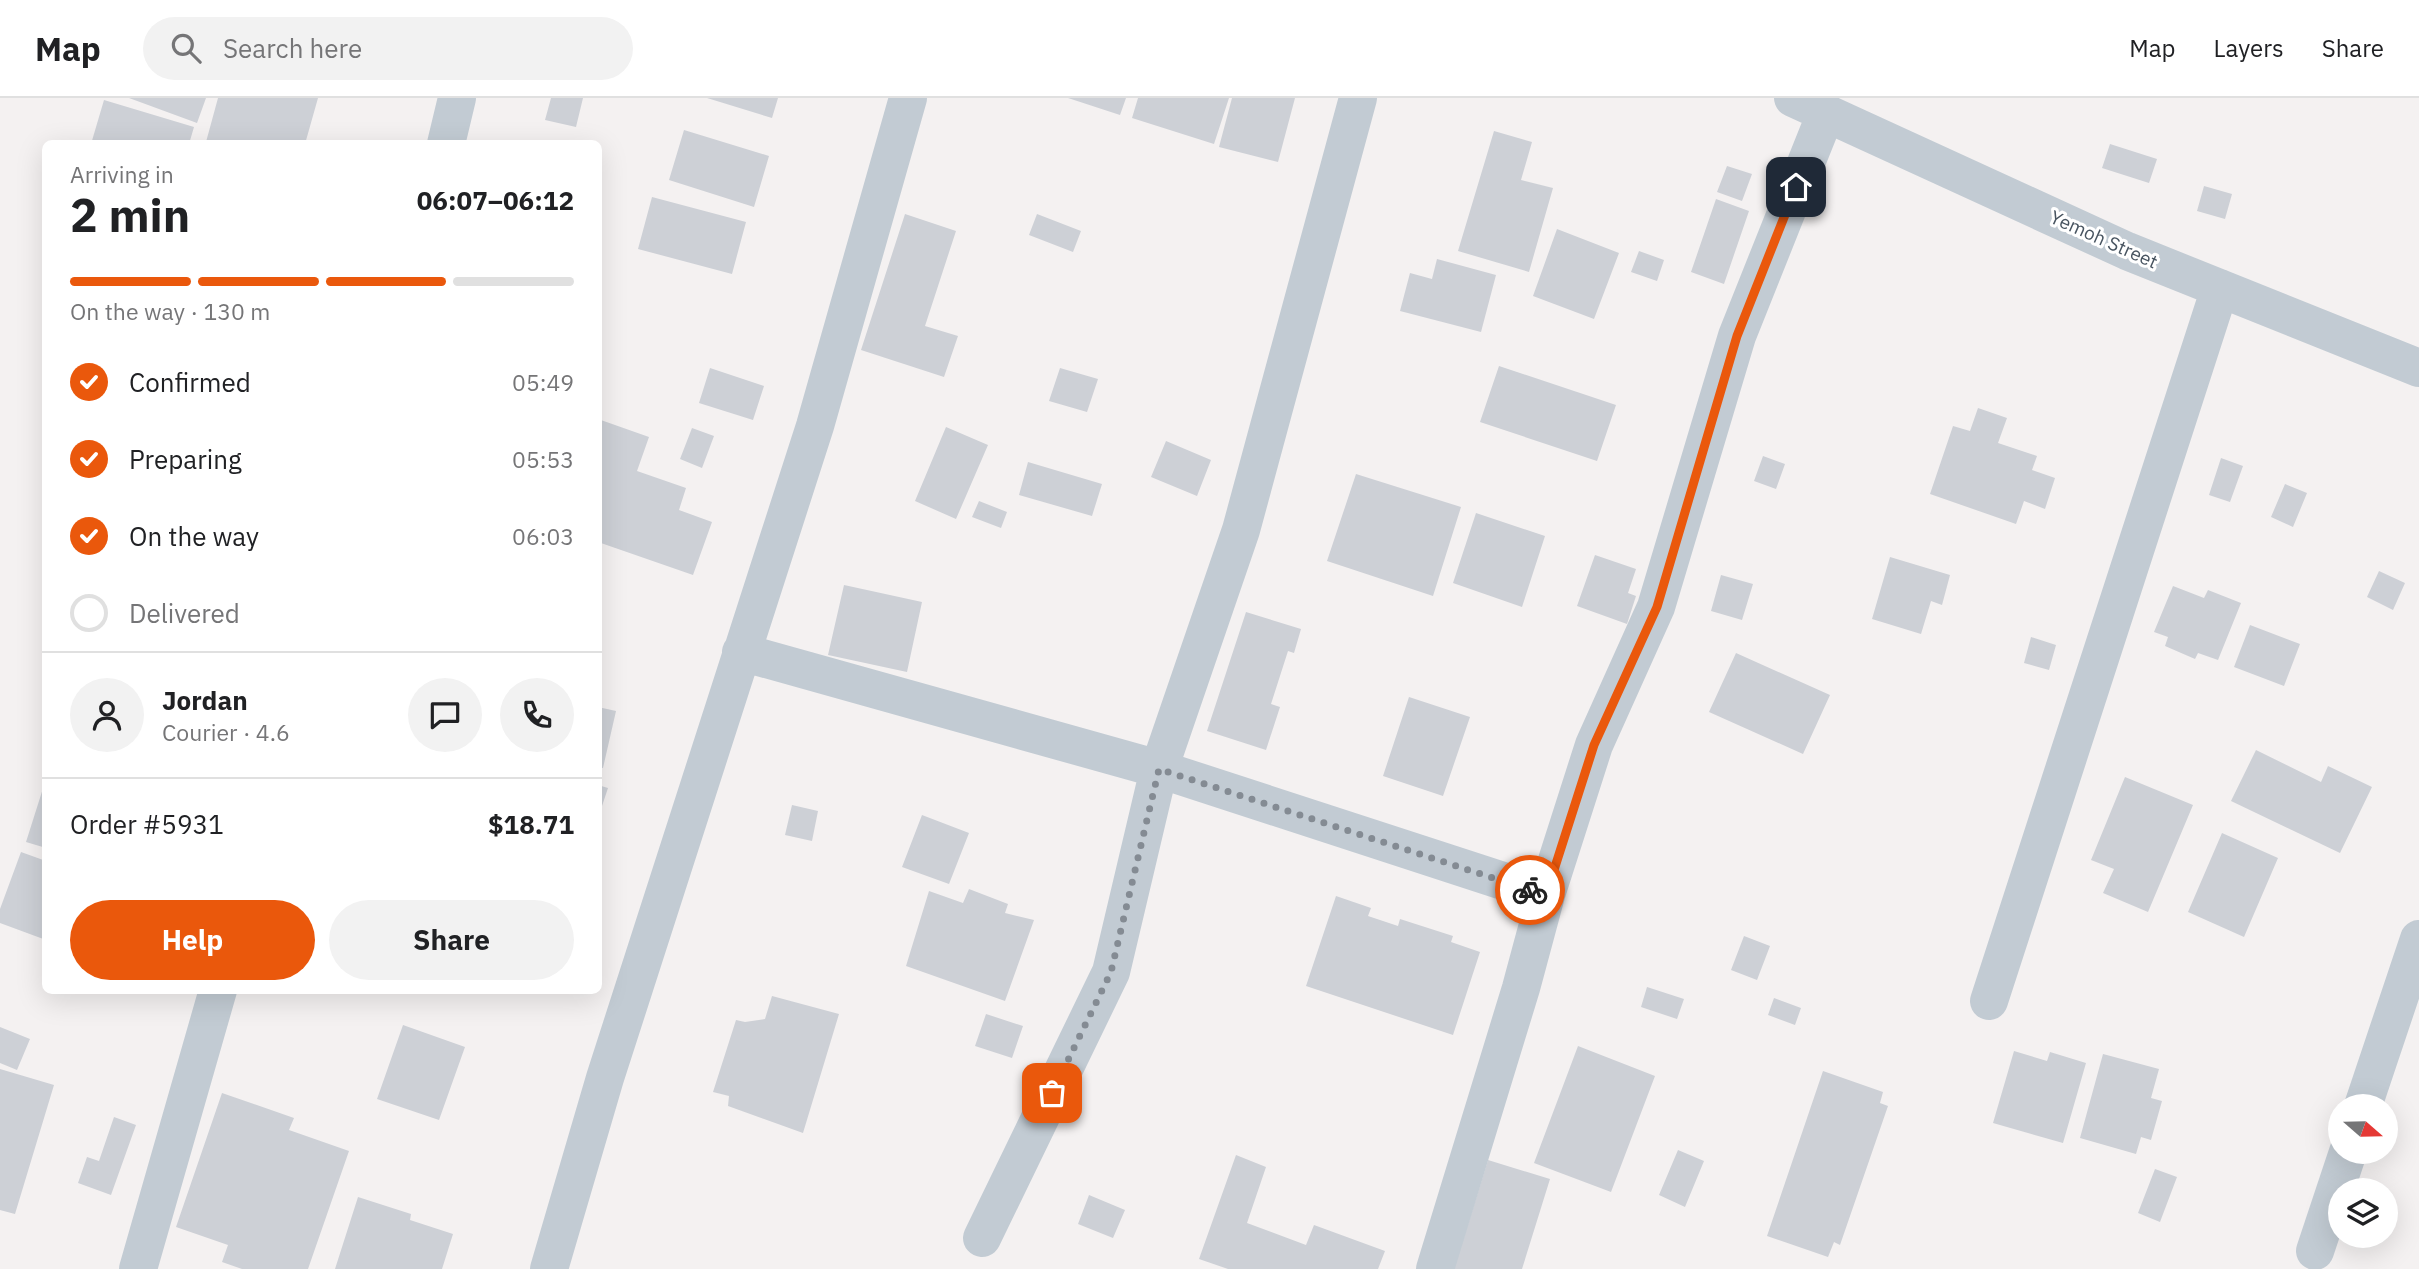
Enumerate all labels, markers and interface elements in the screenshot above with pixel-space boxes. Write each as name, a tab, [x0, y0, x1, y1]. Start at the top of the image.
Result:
search box	[143, 17, 633, 80]
text: Map	[35, 27, 101, 70]
icon: search	[167, 29, 205, 67]
text: Search here	[223, 31, 362, 65]
text: Map	[2129, 32, 2176, 64]
text: Layers	[2214, 32, 2284, 64]
text: Share	[2322, 32, 2384, 64]
pin	[1766, 157, 1826, 217]
text: Arriving in	[70, 159, 174, 189]
icon: home	[1777, 168, 1815, 206]
text: 06:07–06:12	[417, 183, 574, 217]
text: 2 min	[70, 185, 190, 245]
street label: Yemoh Street	[2046, 205, 2162, 273]
text: On the way · 130 m	[70, 296, 270, 326]
icon: check	[70, 363, 108, 401]
text: Confirmed	[129, 365, 251, 399]
text: 05:49	[512, 367, 574, 397]
icon: check	[70, 440, 108, 478]
text: Preparing	[129, 442, 242, 476]
text: 05:53	[512, 444, 574, 474]
icon: check	[70, 517, 108, 555]
text: On the way	[129, 519, 259, 553]
text: 06:03	[512, 521, 574, 551]
text: Delivered	[129, 596, 240, 630]
button: person	[70, 678, 144, 752]
button: chat	[408, 678, 482, 752]
button: phone	[500, 678, 574, 752]
text: Jordan	[162, 683, 248, 717]
text: Courier · 4.6	[162, 717, 290, 747]
text: Order #5931	[70, 807, 224, 841]
text: $18.71	[488, 807, 574, 841]
courier	[1495, 855, 1565, 925]
icon: bike	[1511, 871, 1549, 909]
button: Help	[70, 900, 315, 980]
button: Share	[329, 900, 574, 980]
pin	[1022, 1063, 1082, 1123]
icon: bag	[1033, 1074, 1071, 1112]
north arrow	[2328, 1094, 2398, 1164]
map controls	[2328, 1094, 2398, 1248]
button: layers	[2328, 1178, 2398, 1248]

